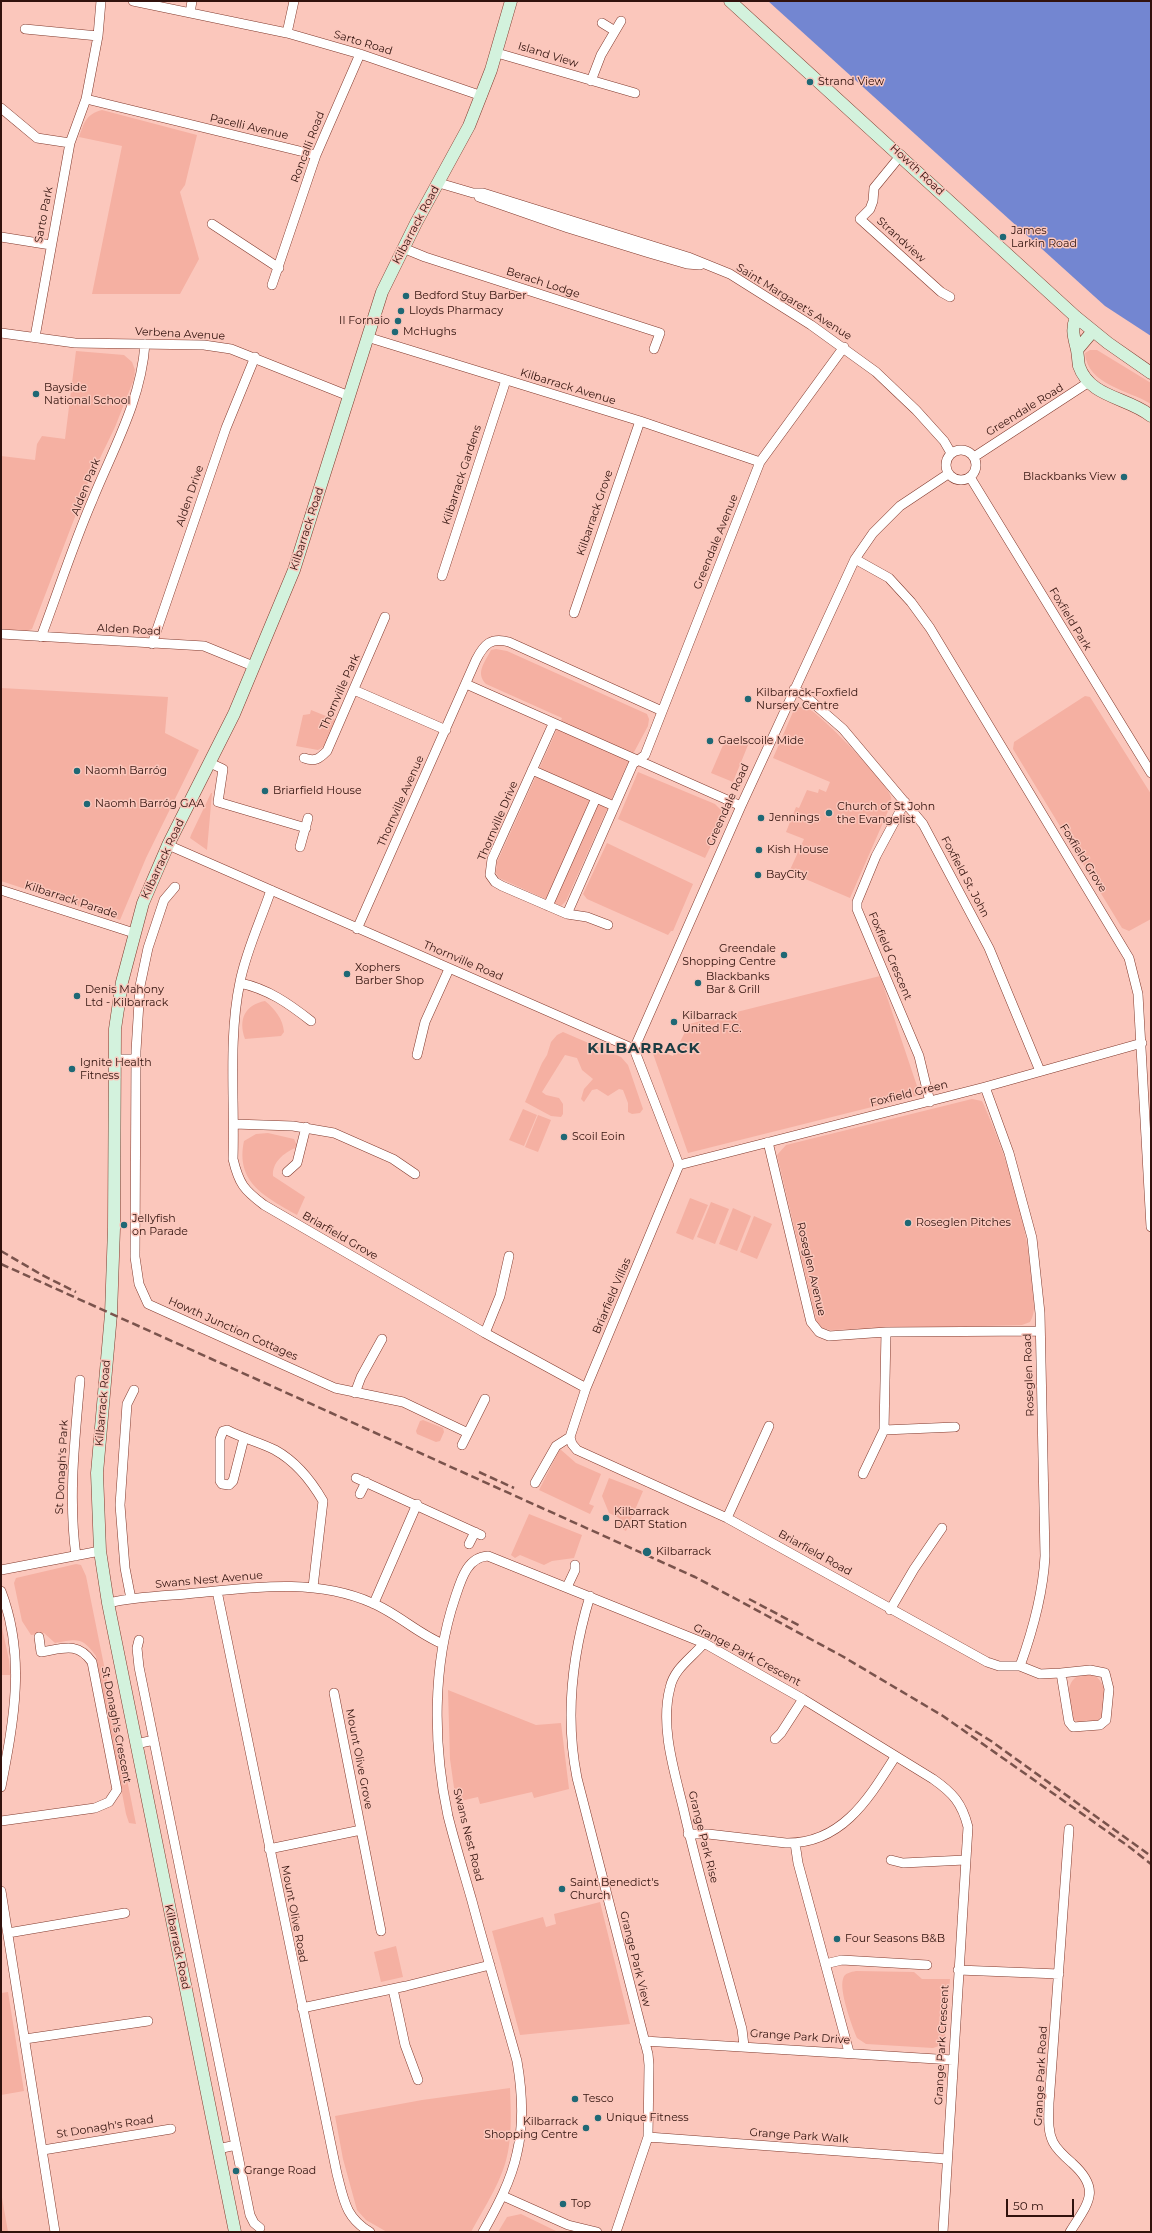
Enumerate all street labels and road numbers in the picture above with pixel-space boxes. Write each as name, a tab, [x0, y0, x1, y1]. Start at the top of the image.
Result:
street label: Sarto Road	[332, 28, 394, 58]
street label: Island View	[516, 40, 580, 70]
street label: Roncalli Road	[288, 109, 328, 185]
street label: Pacelli Avenue	[208, 112, 290, 142]
street label: Howth Road	[887, 142, 947, 198]
street label: Kilbarrack Road	[390, 184, 442, 266]
street label: Sarto Park	[32, 186, 56, 244]
street label: Strandview	[874, 214, 928, 266]
street label: Saint Margaret's Avenue	[734, 261, 854, 343]
street label: Berach Lodge	[504, 265, 582, 301]
street label: Verbena Avenue	[134, 325, 226, 343]
street label: Kilbarrack Avenue	[518, 366, 618, 408]
street label: Greendale Road	[984, 381, 1066, 439]
street label: Kilbarrack Gardens	[440, 423, 484, 527]
street label: Alden Park	[69, 457, 103, 517]
street label: Alden Drive	[173, 464, 207, 528]
street label: Kilbarrack Grove	[574, 468, 616, 558]
street label: Kilbarrack Road	[287, 486, 327, 572]
street label: Greendale Avenue	[691, 492, 741, 592]
street label: Foxfield Park	[1046, 585, 1094, 653]
street label: Alden Road	[97, 622, 161, 638]
street label: Thornville Park	[317, 652, 363, 732]
street label: Thornville Avenue	[375, 753, 427, 849]
street label: Greendale Road	[704, 762, 752, 848]
street label: Thornville Drive	[475, 779, 521, 863]
street label: Kilbarrack Road	[139, 817, 187, 901]
street label: Foxfield Grove	[1057, 821, 1109, 895]
street label: Foxfield St. John	[938, 834, 992, 920]
street label: Kilbarrack Parade	[23, 879, 119, 921]
street label: Foxfield Crescent	[865, 910, 915, 1002]
street label: Thornville Road	[421, 938, 505, 984]
street label: Foxfield Green	[869, 1078, 949, 1110]
street label: Briarfield Grove	[300, 1209, 380, 1263]
street label: Roseglen Avenue	[794, 1221, 828, 1317]
street label: Briarfield Villas	[590, 1256, 634, 1336]
street label: Howth Junction Cottages	[166, 1294, 300, 1364]
street label: Roseglen Road	[1021, 1333, 1037, 1417]
street label: Kilbarrack Road	[93, 1359, 113, 1447]
street label: St Donagh's Park	[53, 1419, 71, 1515]
street label: Briarfield Road	[776, 1527, 854, 1579]
street label: Swans Nest Avenue	[155, 1569, 263, 1591]
street label: Grange Park Crescent	[691, 1621, 803, 1689]
street label: St Donagh's Crescent	[98, 1666, 134, 1784]
street label: Mount Olive Grove	[343, 1708, 375, 1810]
street label: Swans Nest Road	[450, 1787, 486, 1883]
street label: Grange Park Rise	[685, 1790, 721, 1884]
street label: Mount Olive Road	[278, 1864, 310, 1964]
street label: Kilbarrack Road	[162, 1903, 192, 1991]
street label: Grange Park View	[617, 1910, 653, 2008]
street label: Grange Park Crescent	[932, 1985, 952, 2105]
street label: Grange Park Road	[1032, 2026, 1050, 2126]
street label: Grange Park Drive	[750, 2027, 850, 2047]
street label: St Donagh's Road	[55, 2113, 155, 2141]
street label: Grange Park Walk	[749, 2126, 849, 2146]

